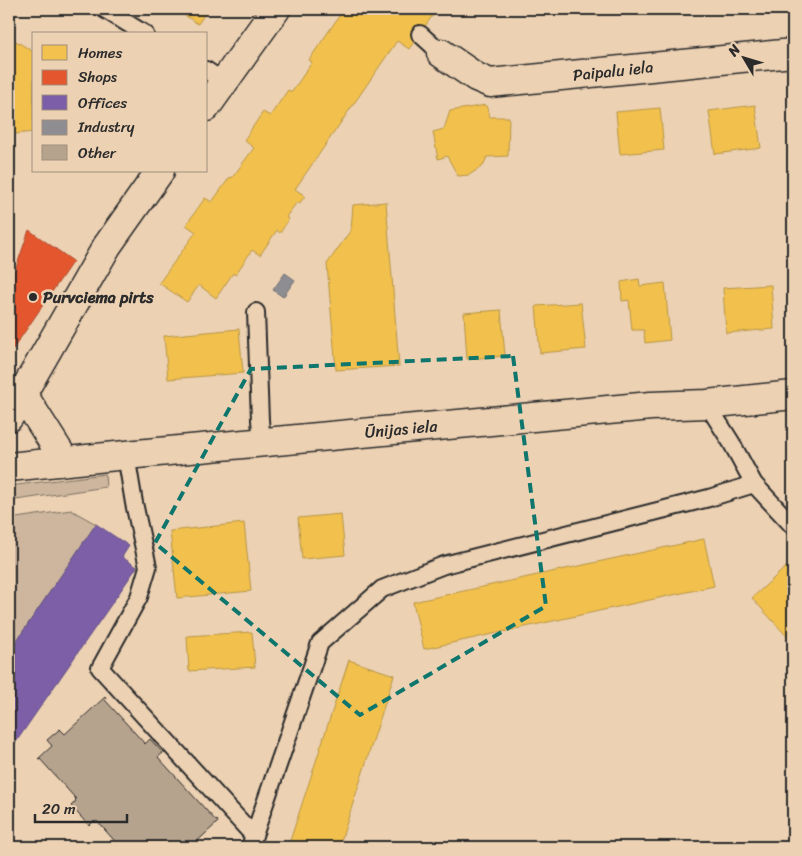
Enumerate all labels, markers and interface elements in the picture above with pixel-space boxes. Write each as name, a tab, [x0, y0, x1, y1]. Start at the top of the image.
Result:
legend	[32, 32, 208, 172]
north arrow	[720, 32, 770, 82]
text: N	[721, 39, 747, 63]
text: Homes	[78, 40, 122, 66]
street label: Paipalu iela	[571, 52, 655, 90]
text: Shops	[78, 64, 118, 90]
text: Offices	[78, 90, 127, 116]
text: Industry	[77, 114, 135, 140]
text: Other	[78, 140, 117, 166]
place label: Purvciema pirts	[43, 283, 154, 312]
marker: Purvciema pirts	[27, 291, 39, 303]
street label: Ūnijas iela	[363, 411, 439, 447]
scale bar	[35, 791, 128, 823]
text: 20 m	[42, 796, 76, 822]

